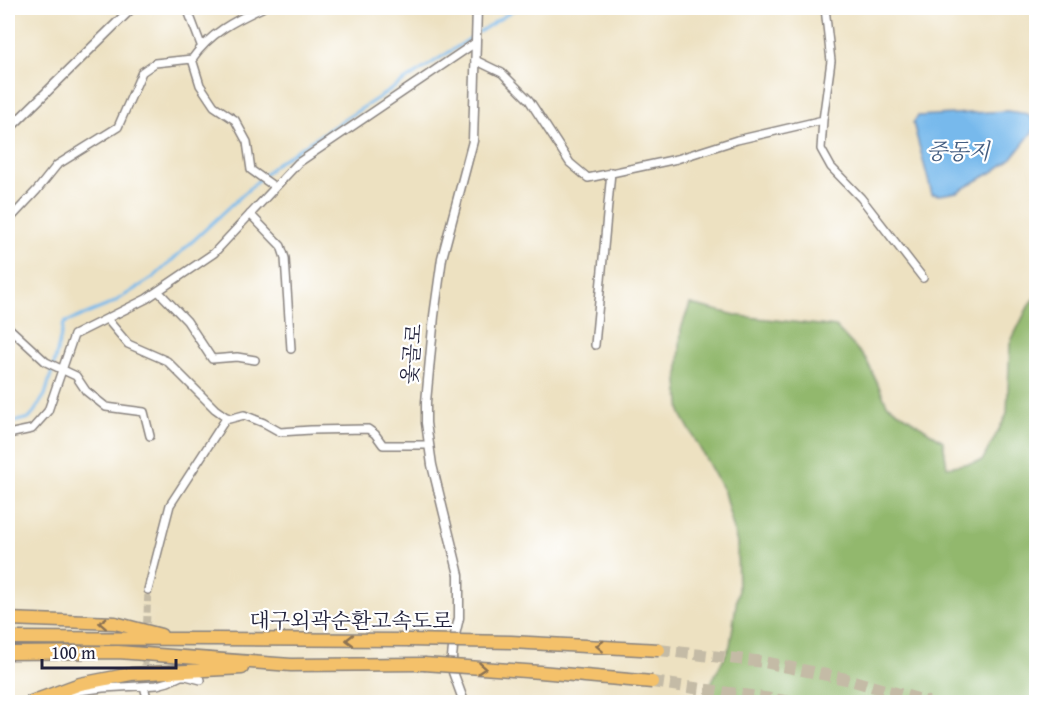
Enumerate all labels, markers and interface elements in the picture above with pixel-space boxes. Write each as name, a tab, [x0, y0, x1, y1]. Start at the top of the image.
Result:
water label: 중동지	[926, 135, 992, 167]
street label: 옻골로	[393, 322, 430, 386]
street label: 대구외곽순환고속도로	[250, 605, 452, 636]
one-way arrow	[98, 616, 107, 629]
scale bar	[42, 632, 176, 670]
one-way arrow	[345, 634, 354, 646]
text: 100 m	[51, 639, 96, 666]
one-way arrow	[596, 640, 605, 653]
one-way arrow	[478, 661, 487, 674]

